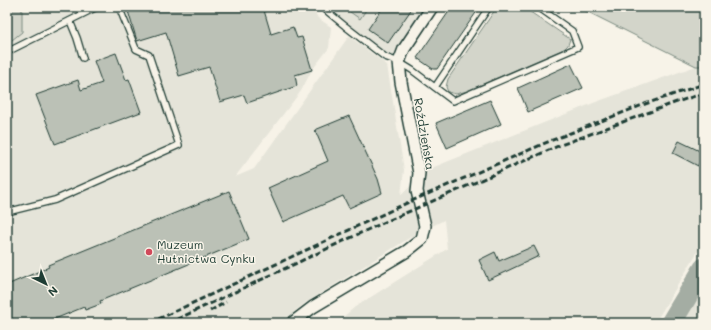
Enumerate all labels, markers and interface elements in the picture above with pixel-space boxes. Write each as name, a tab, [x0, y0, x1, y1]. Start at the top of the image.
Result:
street label: Roździeńska	[411, 96, 439, 171]
place label: Muzeum Hutnictwa Cynku	[157, 236, 255, 266]
marker: Muzeum Hutnictwa Cynku	[144, 247, 154, 257]
north arrow	[26, 264, 66, 304]
text: N	[45, 283, 61, 300]

